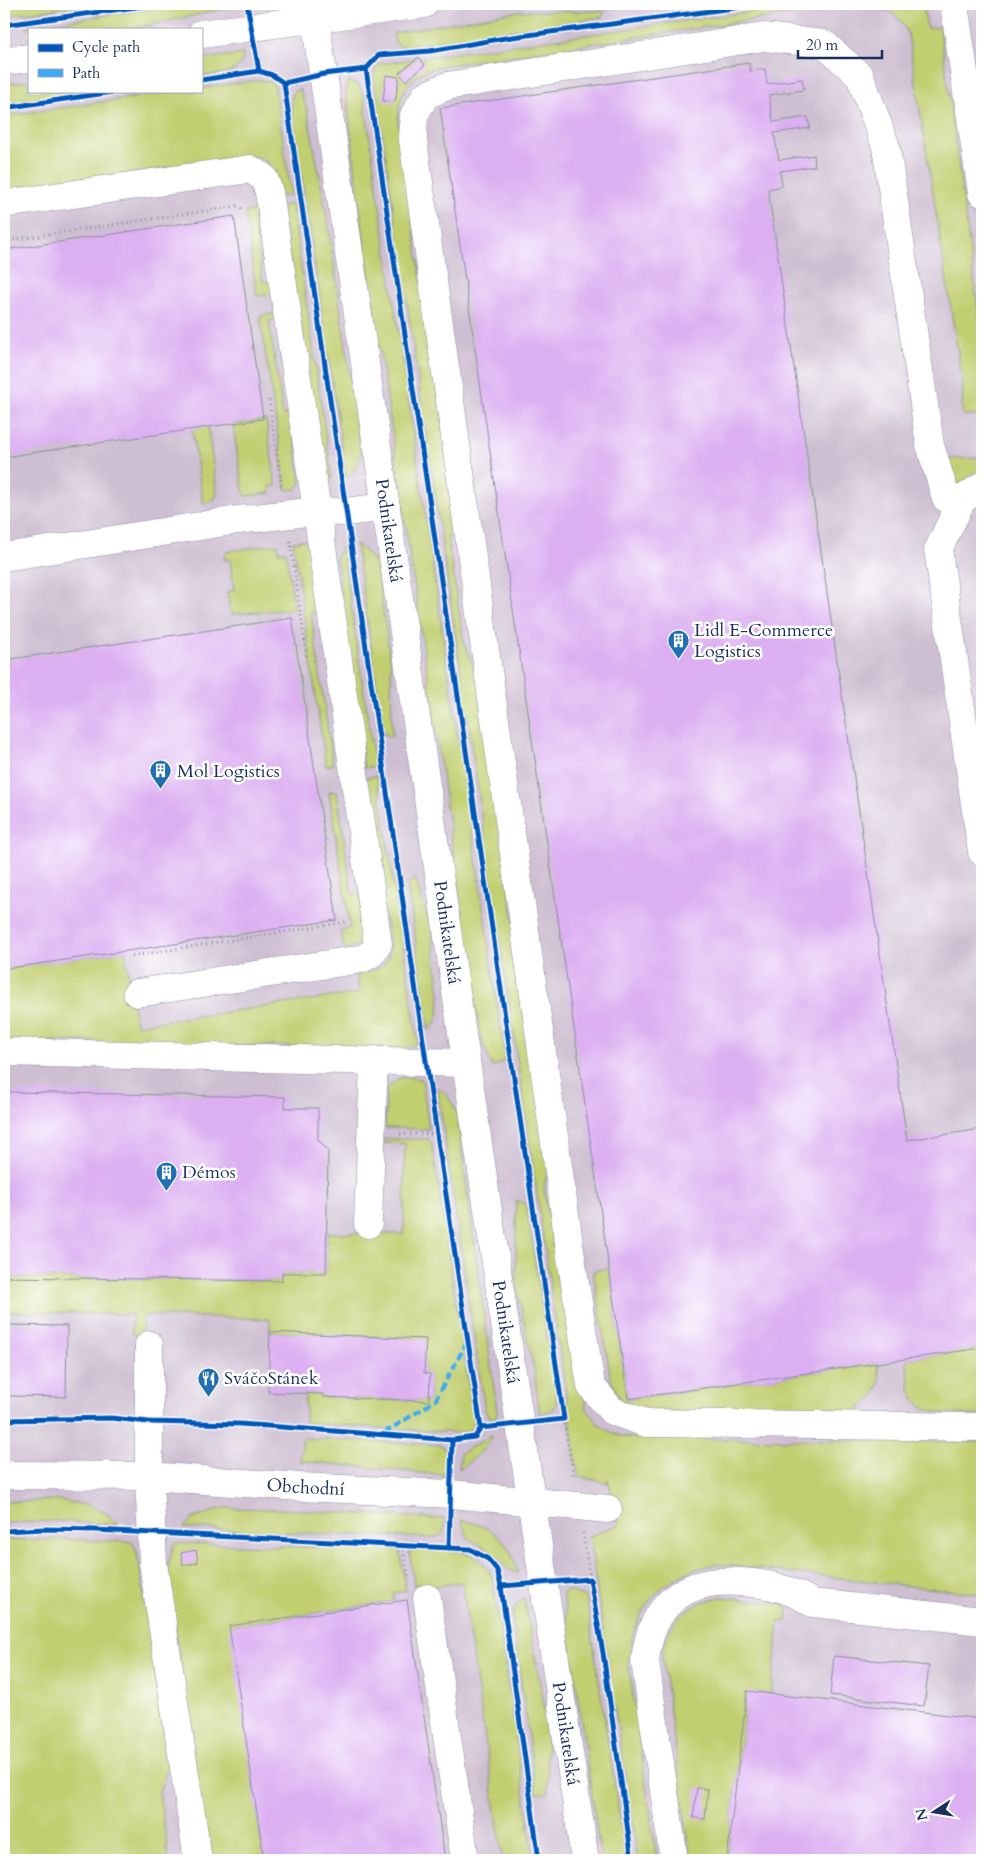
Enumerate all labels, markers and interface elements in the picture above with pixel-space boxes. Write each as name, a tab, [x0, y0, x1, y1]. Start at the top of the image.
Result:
legend	[28, 28, 202, 92]
scale bar	[798, 28, 882, 60]
text: 20 m	[806, 35, 838, 55]
text: Cycle path	[72, 37, 141, 57]
text: Path	[72, 63, 101, 83]
street label: Podnikatelská	[369, 477, 409, 584]
place label: Lidl E-Commerce Logistics	[694, 618, 833, 664]
building icon: Lidl E-Commerce Logistics	[666, 628, 690, 659]
building icon: Mol Logistics	[149, 759, 173, 790]
place label: Mol Logistics	[177, 759, 280, 784]
street label: Podnikatelská	[428, 879, 467, 986]
building icon: Démos	[154, 1160, 178, 1191]
place label: Démos	[182, 1160, 236, 1185]
street label: Podnikatelská	[486, 1278, 526, 1386]
restaurant icon: SváčoStánek	[196, 1366, 220, 1397]
place label: SváčoStánek	[224, 1366, 319, 1391]
street label: Obchodní	[266, 1472, 345, 1502]
street label: Podnikatelská	[546, 1680, 586, 1787]
north arrow	[908, 1786, 958, 1836]
text: N	[911, 1807, 932, 1823]

